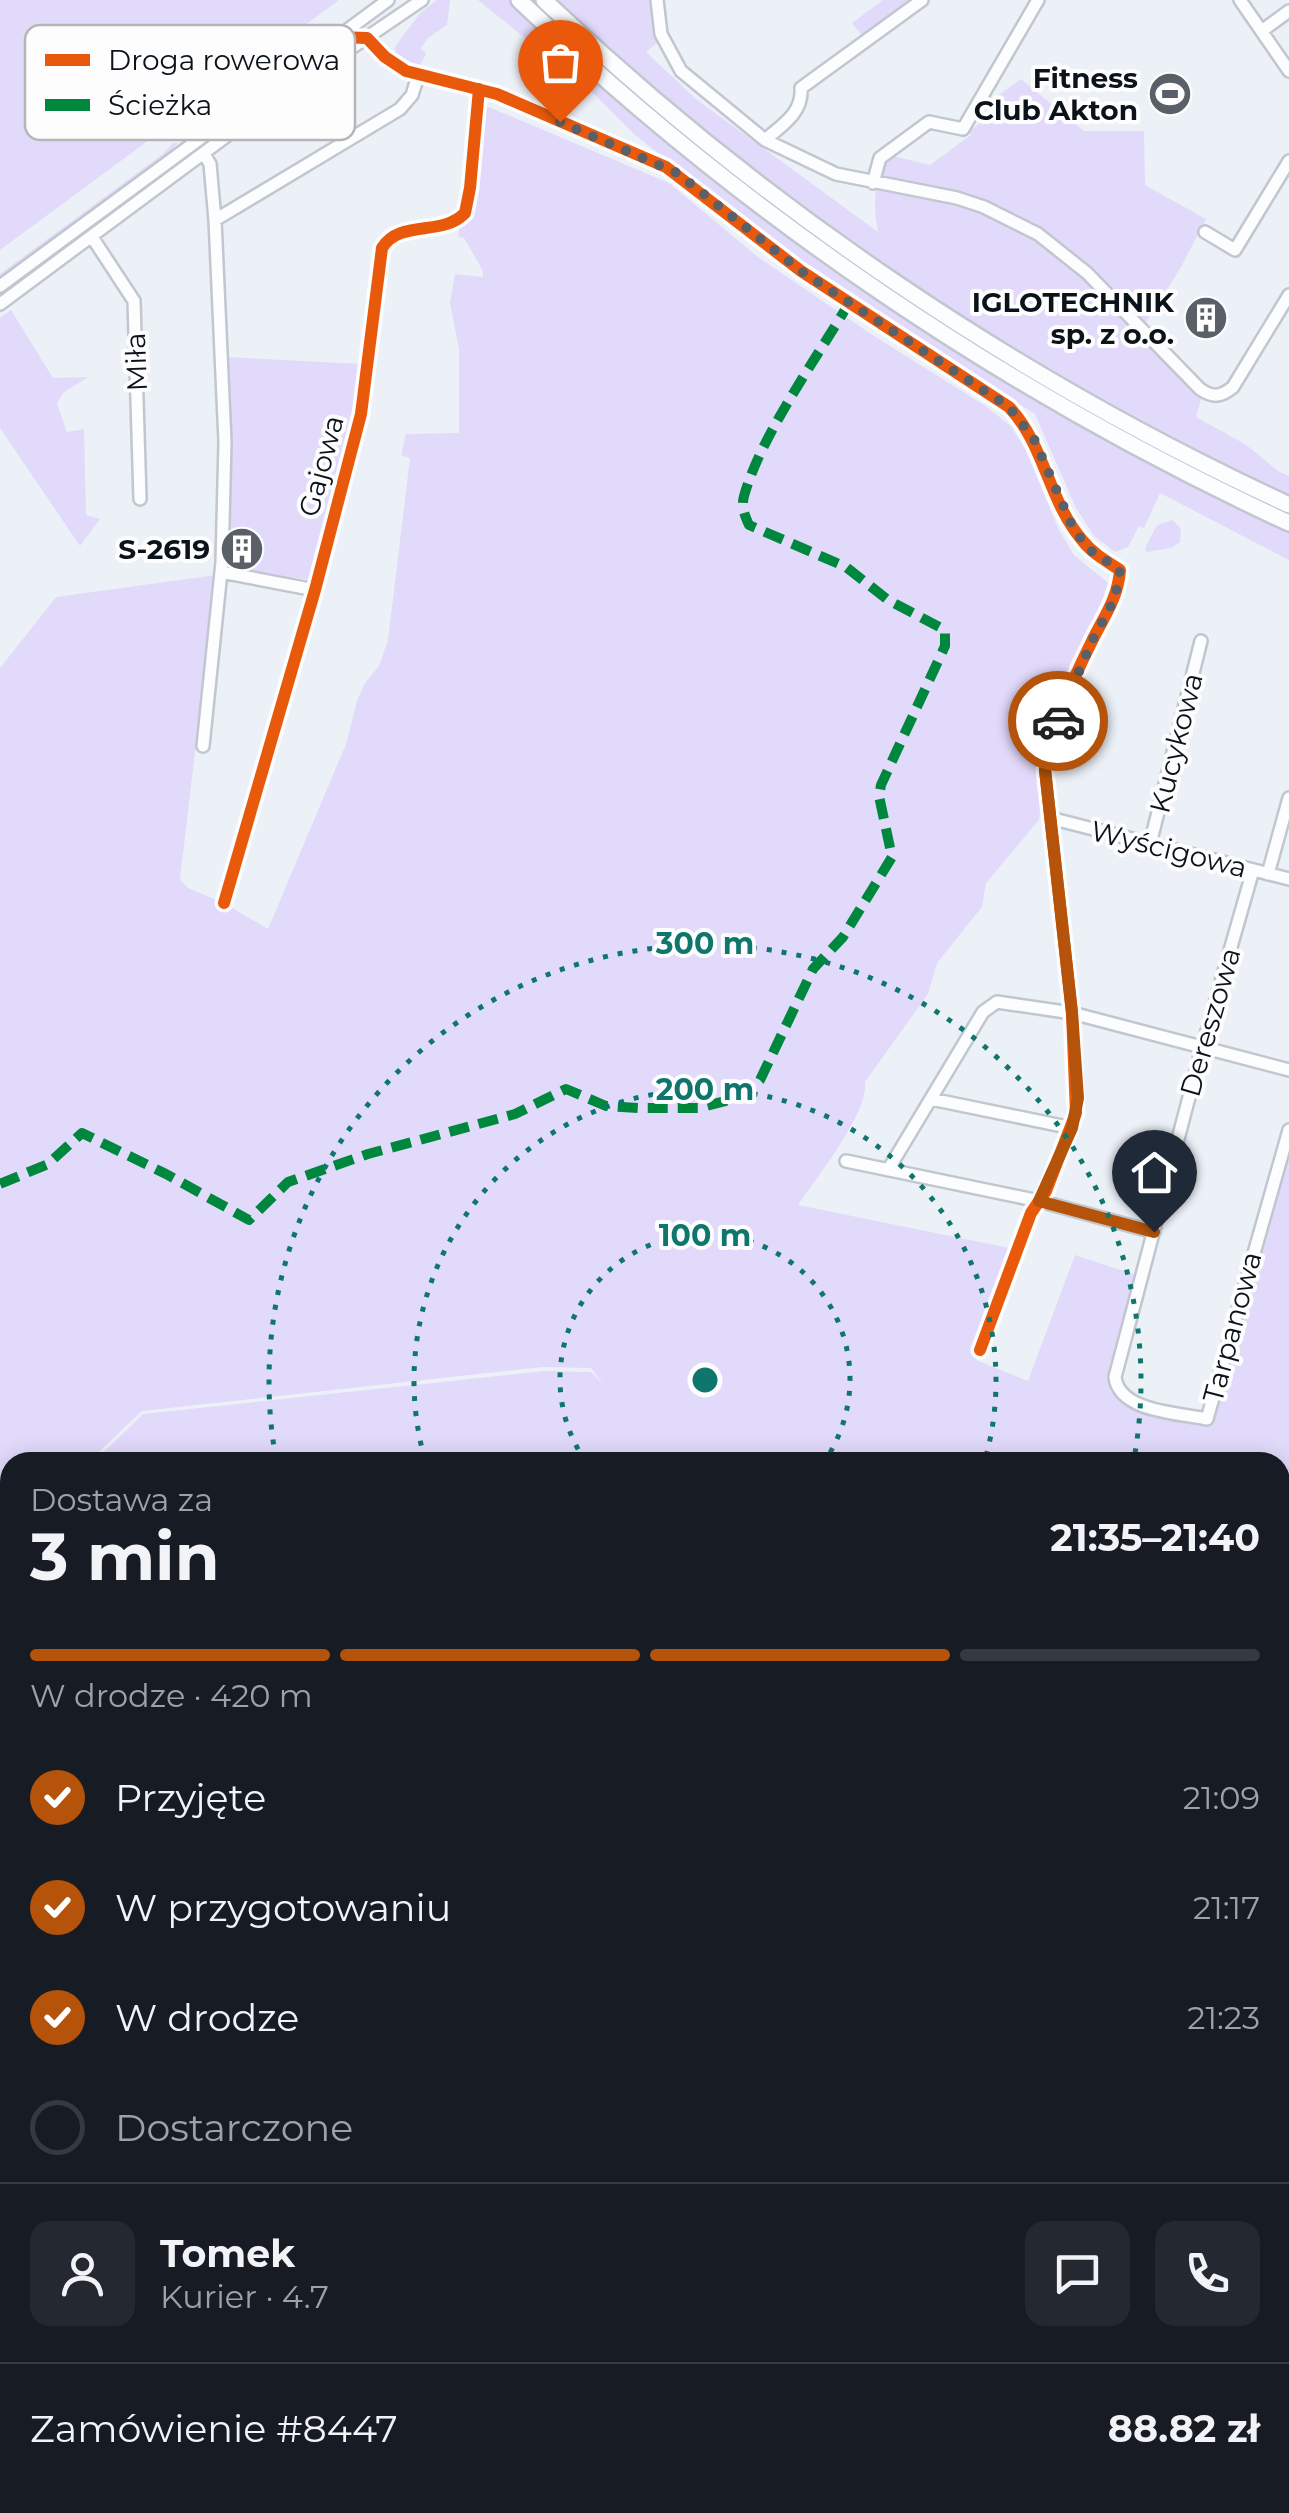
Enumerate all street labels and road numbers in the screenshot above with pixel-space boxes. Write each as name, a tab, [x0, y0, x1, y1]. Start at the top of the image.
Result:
street label: Miła	[118, 332, 154, 392]
street label: Gajowa	[291, 412, 351, 520]
street label: Kucykowa	[1142, 670, 1210, 816]
street label: Wyścigowa	[1087, 813, 1251, 885]
street label: Dereszowa	[1173, 944, 1247, 1100]
street label: Tarpanowa	[1196, 1248, 1268, 1406]

